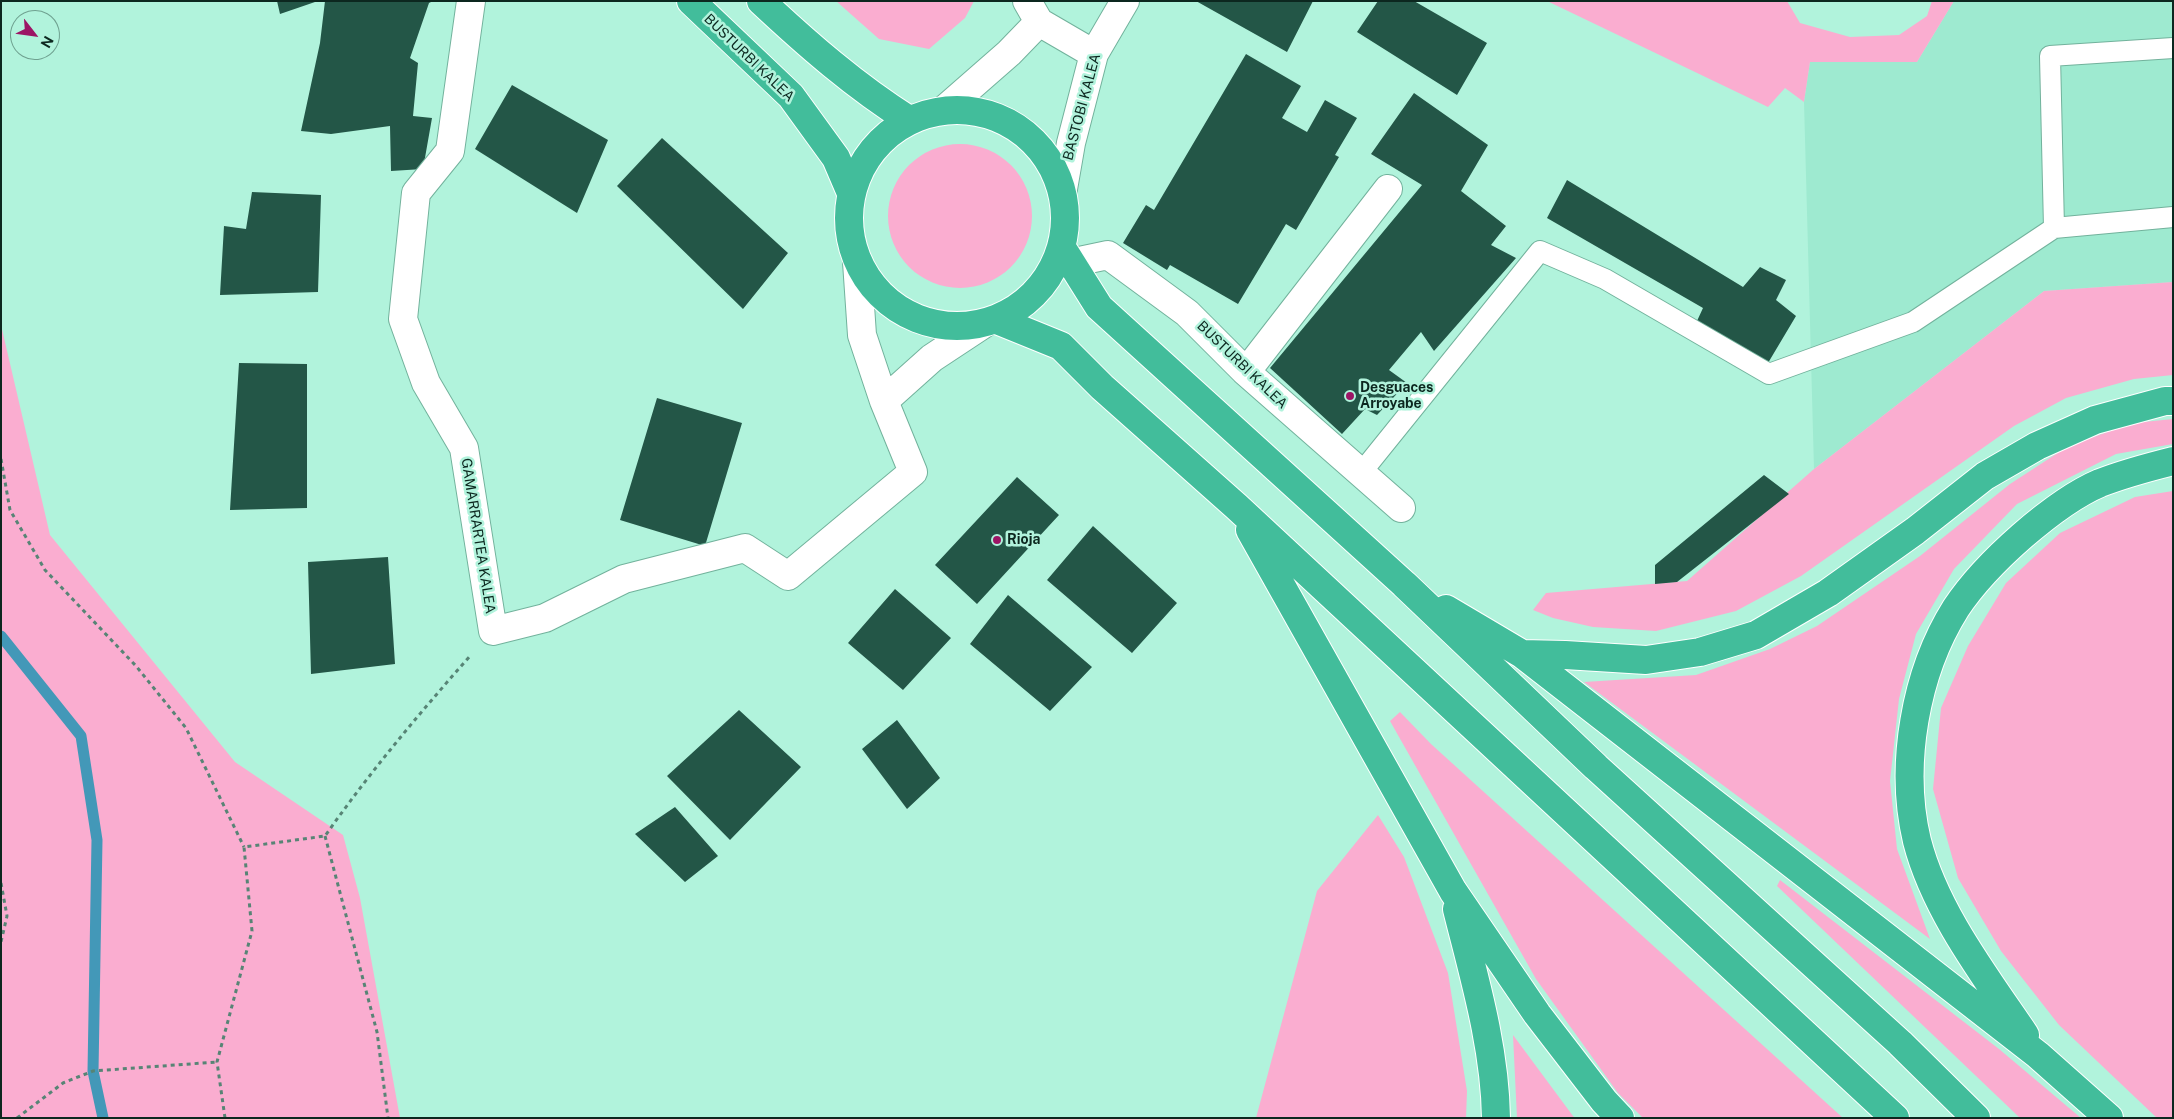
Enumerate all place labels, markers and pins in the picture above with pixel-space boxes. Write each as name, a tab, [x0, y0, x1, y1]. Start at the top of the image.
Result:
place label: Desguaces Arroyabe	[1360, 380, 1433, 412]
marker: Desguaces Arroyabe	[1344, 390, 1356, 402]
place label: Rioja	[1007, 532, 1040, 548]
marker: Rioja	[991, 534, 1003, 546]

